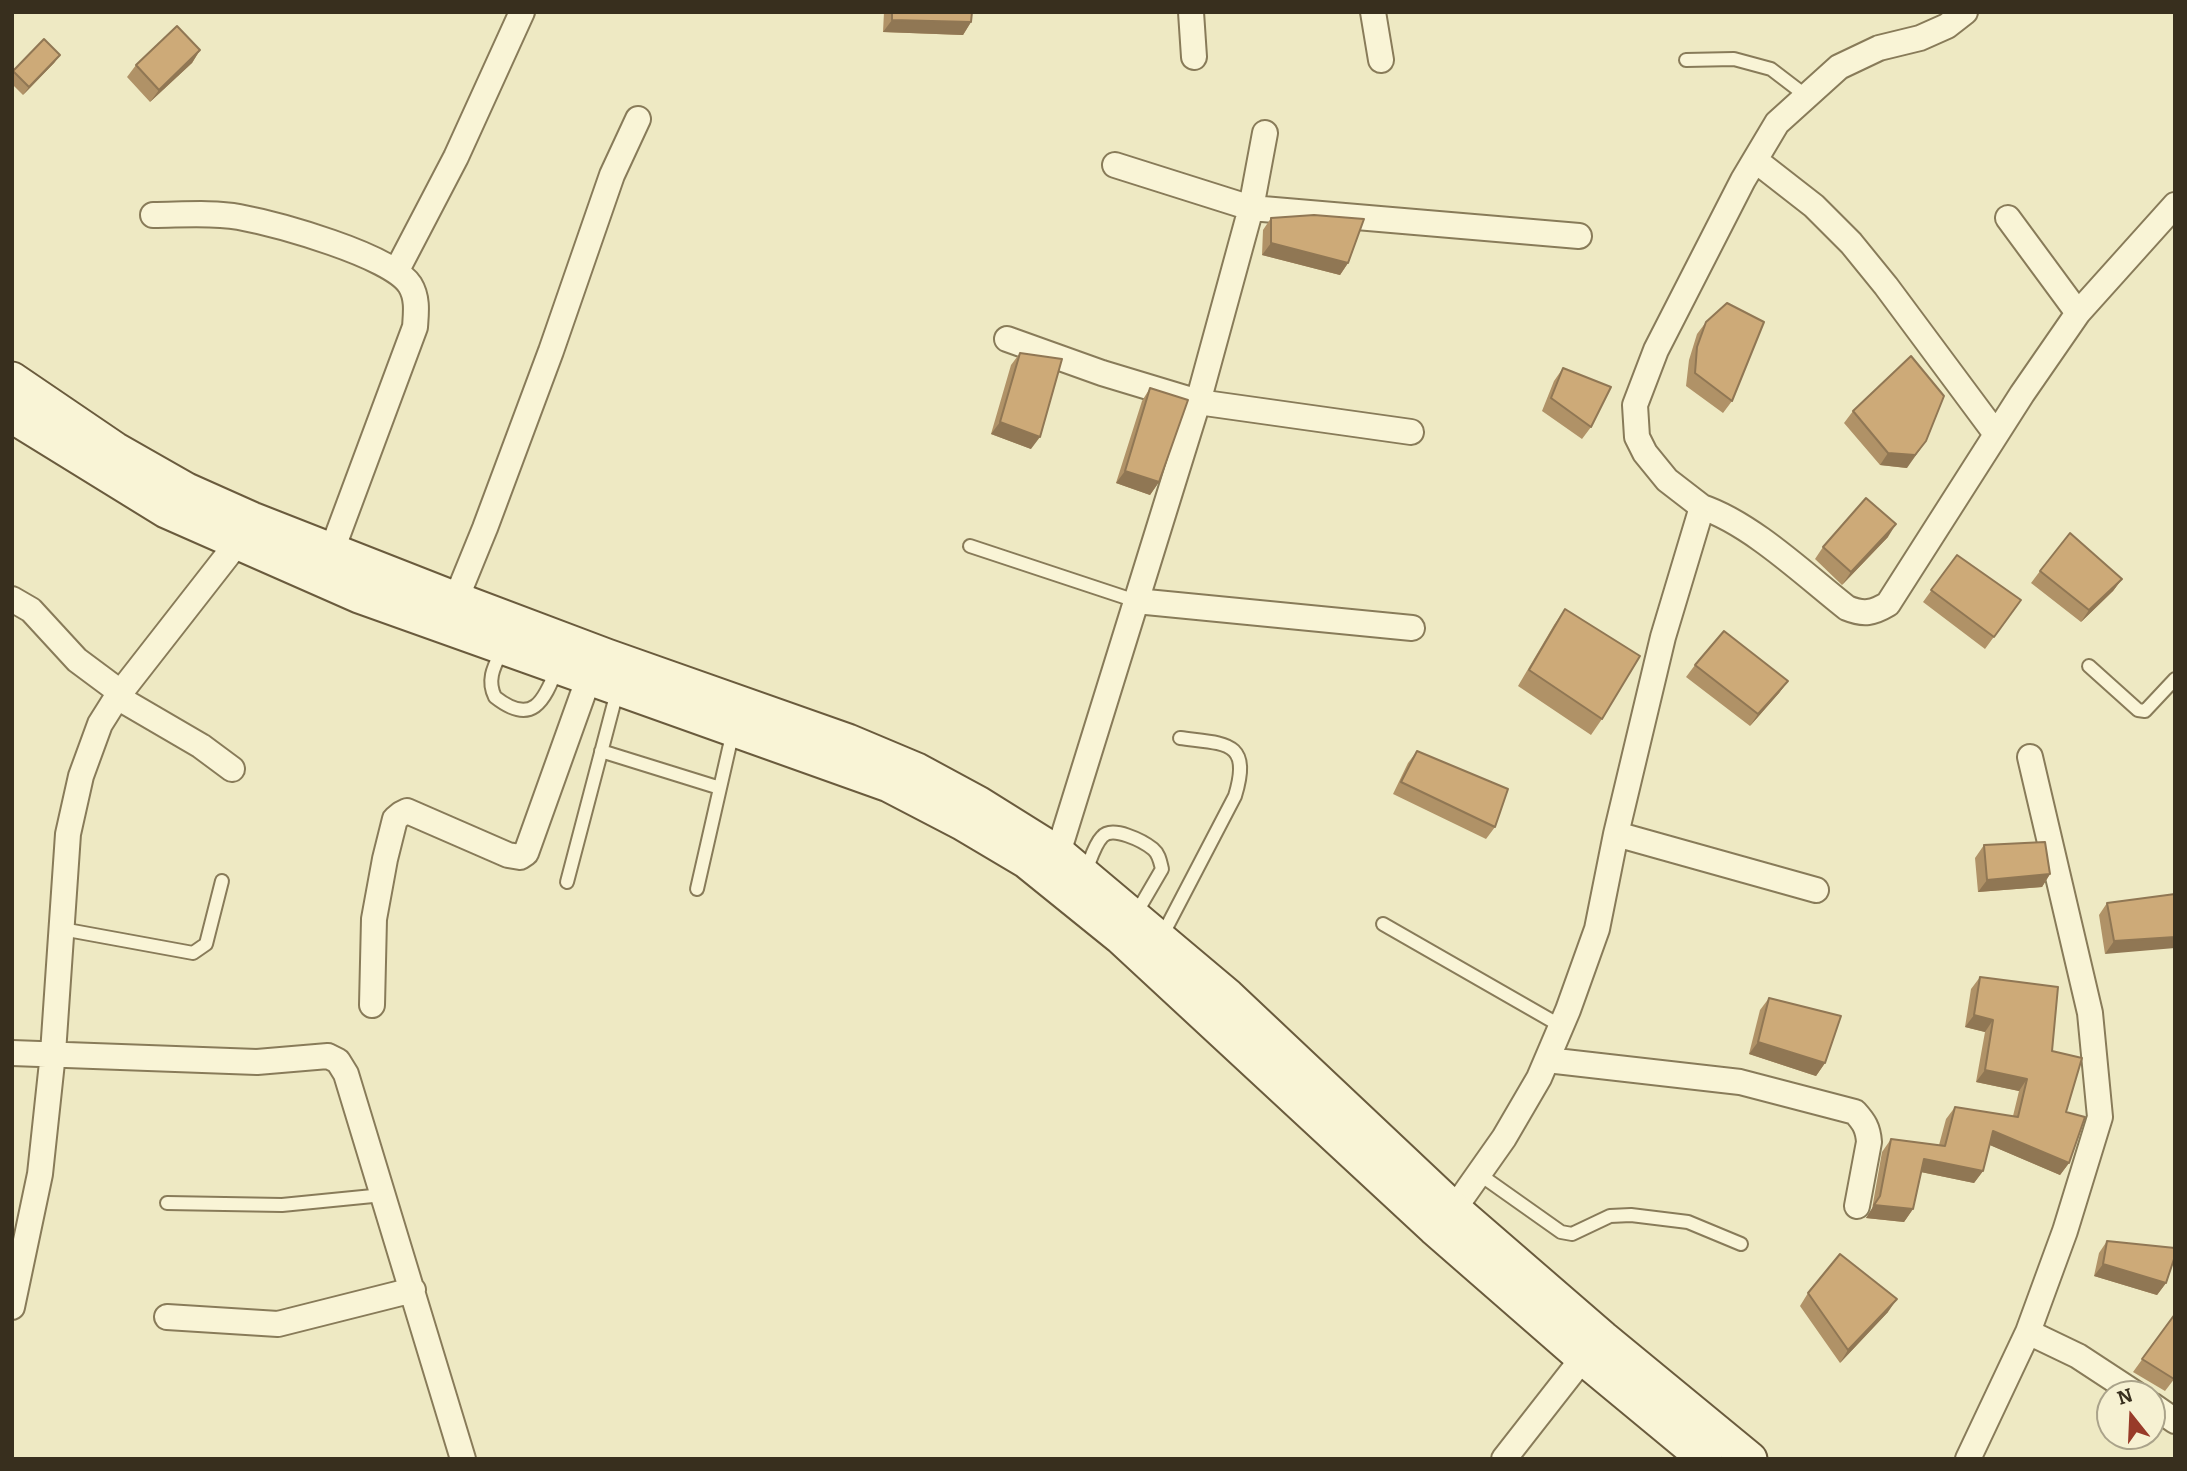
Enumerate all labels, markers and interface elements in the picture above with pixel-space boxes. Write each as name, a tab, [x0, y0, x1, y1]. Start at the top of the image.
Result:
north arrow	[2096, 1380, 2166, 1450]
text: N	[2114, 1383, 2135, 1410]

